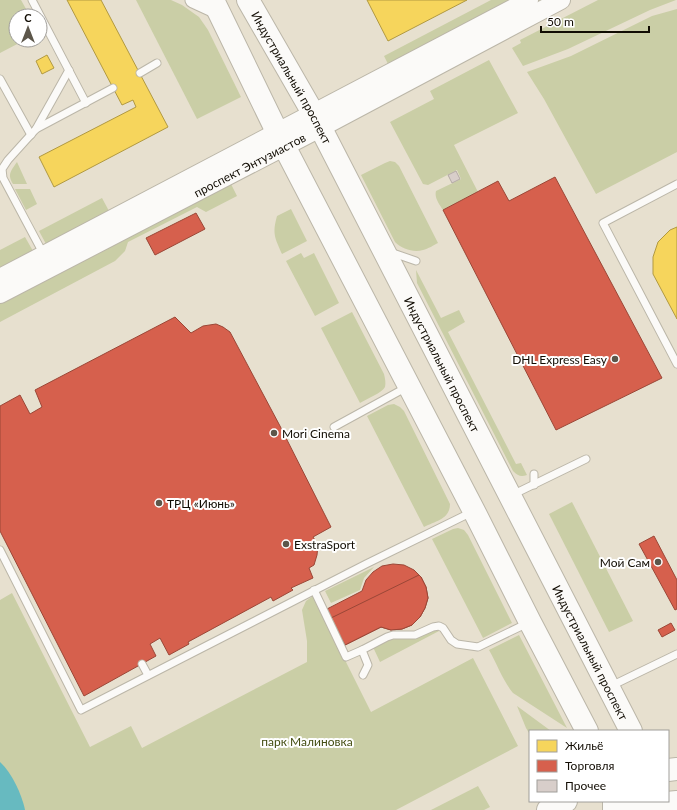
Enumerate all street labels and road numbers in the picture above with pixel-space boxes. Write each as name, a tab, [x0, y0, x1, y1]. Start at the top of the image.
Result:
street label: Индустриальный проспект	[248, 8, 335, 146]
street label: проспект Энтузиастов	[191, 129, 308, 200]
street label: Индустриальный проспект	[401, 294, 483, 434]
street label: Индустриальный проспект	[550, 582, 632, 723]

